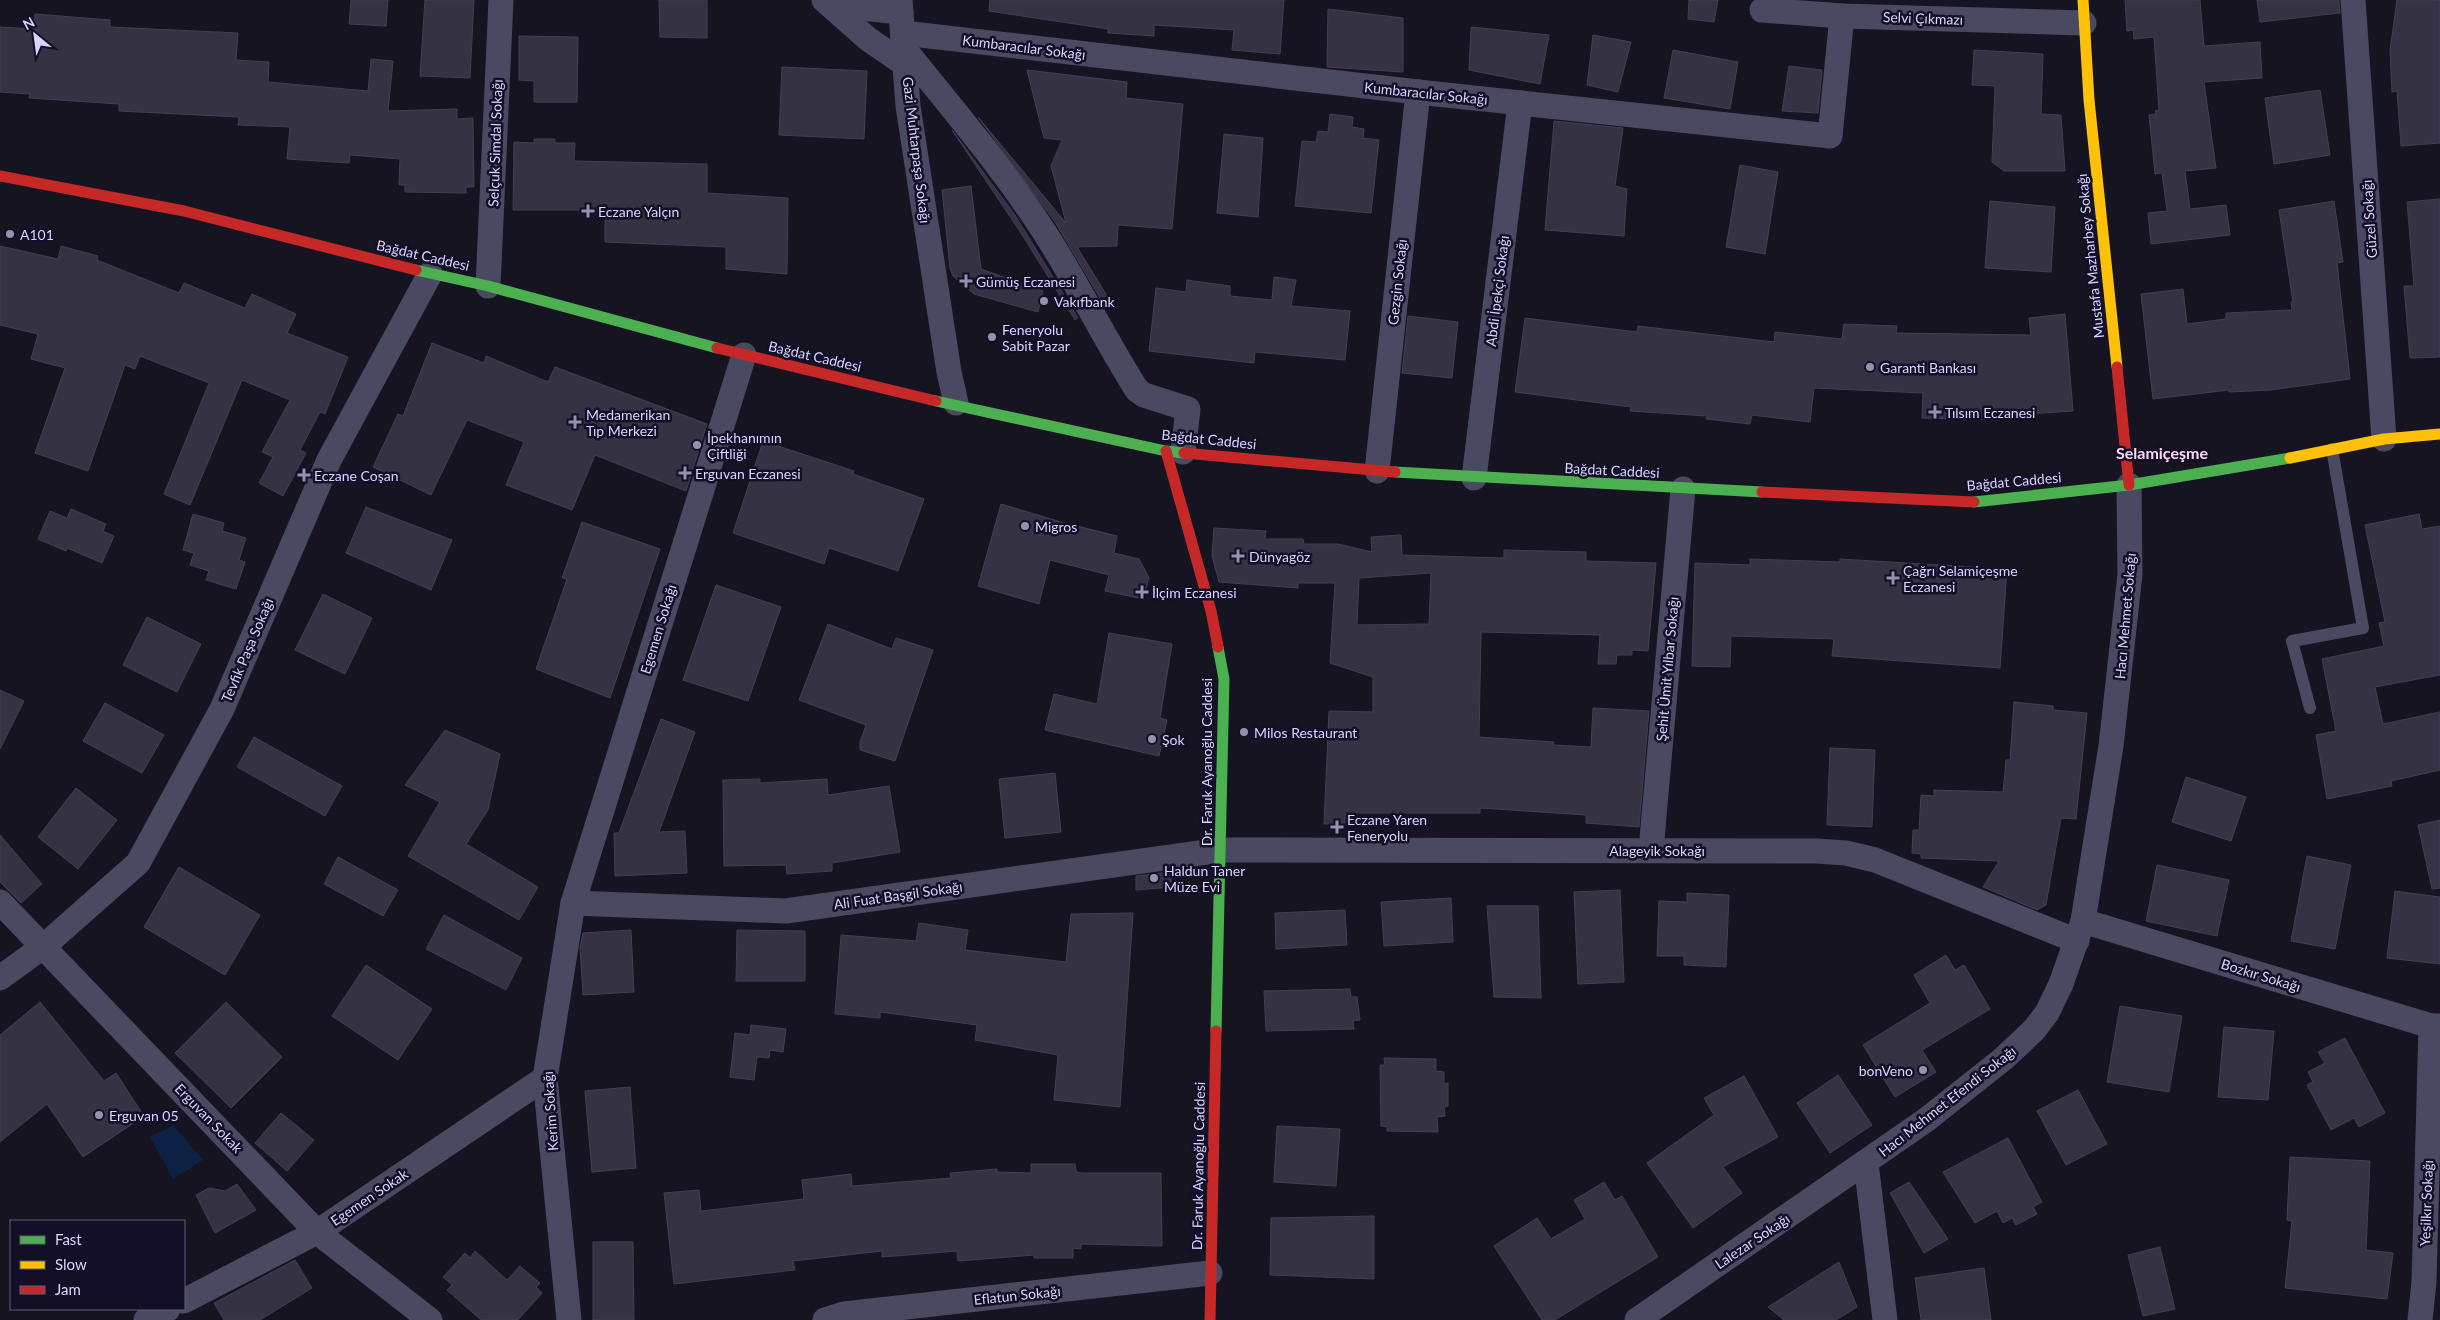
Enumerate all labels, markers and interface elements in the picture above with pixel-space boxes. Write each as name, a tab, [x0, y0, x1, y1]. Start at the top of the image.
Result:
street label: Selvi Çıkmazı	[1883, 8, 1963, 28]
north arrow	[10, 10, 60, 60]
text: N	[20, 13, 37, 33]
street label: Kumbaracılar Sokağı	[961, 31, 1087, 63]
street label: Gazi Muhtarpaşa Sokağı	[900, 76, 934, 224]
street label: Kumbaracılar Sokağı	[1364, 78, 1488, 108]
street label: Selçuk Simdal Sokağı	[484, 79, 506, 207]
street label: Mustafa Mazharbey Sokağı	[2073, 173, 2107, 339]
street label: Güzel Sokağı	[2358, 179, 2380, 259]
place label: Eczane Yalçın	[598, 203, 679, 220]
marker: Eczane Yalçın	[582, 205, 594, 217]
place label: A101	[20, 226, 54, 243]
marker: A101	[4, 228, 16, 240]
street label: Abdi İpekçi Sokağı	[1482, 235, 1512, 347]
street label: Bağdat Caddesi	[375, 236, 471, 274]
street label: Gezgin Sokağı	[1384, 238, 1410, 326]
place label: Gümüş Eczanesi	[976, 273, 1075, 290]
marker: Gümüş Eczanesi	[960, 275, 972, 287]
place label: Vakıfbank	[1054, 293, 1115, 310]
marker: Vakıfbank	[1038, 295, 1050, 307]
place label: Feneryolu Sabit Pazar	[1002, 321, 1070, 354]
marker: Feneryolu Sabit Pazar	[986, 331, 998, 343]
street label: Bağdat Caddesi	[767, 337, 863, 375]
place label: Garanti Bankası	[1880, 359, 1976, 376]
marker: Garanti Bankası	[1864, 361, 1876, 373]
place label: Tılsım Eczanesi	[1945, 404, 2035, 421]
place label: Medamerikan Tıp Merkezi	[586, 406, 670, 439]
marker: Tılsım Eczanesi	[1929, 406, 1941, 418]
marker: Medamerikan Tıp Merkezi	[568, 415, 582, 429]
street label: Bağdat Caddesi	[1161, 426, 1257, 452]
place label: İpekhanımın Çiftliği	[707, 429, 782, 462]
marker: İpekhanımın Çiftliği	[691, 439, 703, 451]
district label: Selamiçeşme	[2116, 443, 2208, 462]
street label: Bağdat Caddesi	[1564, 459, 1660, 481]
place label: Erguvan Eczanesi	[695, 465, 801, 482]
place label: Eczane Coşan	[314, 467, 399, 484]
marker: Erguvan Eczanesi	[679, 467, 691, 479]
street label: Bağdat Caddesi	[1966, 468, 2062, 494]
marker: Eczane Coşan	[298, 469, 310, 481]
place label: Migros	[1035, 518, 1077, 535]
marker: Migros	[1019, 520, 1031, 532]
place label: Dünyagöz	[1249, 548, 1310, 565]
marker: Dünyagöz	[1231, 549, 1245, 563]
street label: Hacı Mehmet Sokağı	[2111, 552, 2139, 680]
place label: Çağrı Selamiçeşme Eczanesi	[1903, 562, 2018, 595]
marker: Çağrı Selamiçeşme Eczanesi	[1887, 572, 1899, 584]
street label: Egemen Sokağı	[636, 582, 680, 676]
place label: İlçim Eczanesi	[1152, 584, 1237, 601]
marker: İlçim Eczanesi	[1136, 586, 1148, 598]
street label: Tevfik Paşa Sokağı	[217, 595, 277, 705]
street label: Şehit Ümit Yılbar Sokağı	[1652, 596, 1682, 742]
street label: Dr. Faruk Ayanoğlu Caddesi	[1198, 678, 1215, 846]
place label: Milos Restaurant	[1254, 724, 1357, 741]
marker: Milos Restaurant	[1238, 726, 1250, 738]
place label: Şok	[1162, 731, 1185, 748]
marker: Şok	[1146, 733, 1158, 745]
place label: Eczane Yaren Feneryolu	[1347, 811, 1427, 844]
marker: Eczane Yaren Feneryolu	[1331, 821, 1343, 833]
street label: Alageyik Sokağı	[1609, 842, 1705, 859]
place label: Haldun Taner Müze Evi	[1164, 862, 1245, 895]
marker: Haldun Taner Müze Evi	[1148, 872, 1160, 884]
street label: Ali Fuat Başgil Sokağı	[832, 878, 964, 912]
street label: Bozkır Sokağı	[2219, 955, 2303, 995]
street label: Hacı Mehmet Efendi Sokağı	[1875, 1042, 2019, 1160]
place label: bonVeno	[1859, 1062, 1913, 1079]
marker: bonVeno	[1917, 1064, 1929, 1076]
street label: Kerim Sokağı	[539, 1071, 561, 1151]
street label: Erguvan Sokak	[172, 1080, 247, 1157]
street label: Dr. Faruk Ayanoğlu Caddesi	[1188, 1082, 1208, 1250]
place label: Erguvan 05	[109, 1107, 179, 1124]
marker: Erguvan 05	[93, 1109, 105, 1121]
street label: Yeşilkır Sokağı	[2416, 1160, 2436, 1246]
street label: Egemen Sokak	[327, 1164, 412, 1229]
street label: Lalezar Sokağı	[1711, 1210, 1793, 1272]
legend	[10, 1220, 185, 1310]
text: Fast	[55, 1230, 82, 1248]
text: Slow	[55, 1255, 87, 1273]
text: Jam	[55, 1280, 81, 1298]
street label: Eflatun Sokağı	[973, 1282, 1061, 1308]

